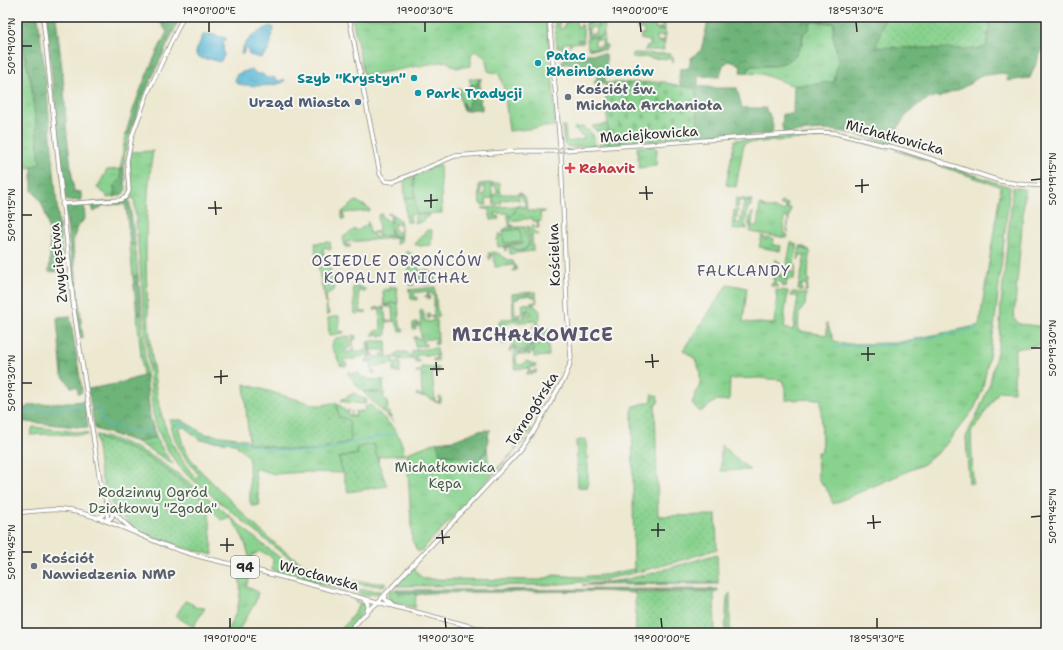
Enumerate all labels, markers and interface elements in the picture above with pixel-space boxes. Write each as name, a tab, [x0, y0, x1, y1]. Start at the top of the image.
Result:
text: 19°01'00"E	[182, 4, 236, 17]
text: 19°00'30"E	[397, 4, 453, 17]
text: 19°00'00"E	[612, 4, 668, 17]
text: 18°59'30"E	[828, 4, 884, 17]
text: 50°19'00"N	[5, 18, 18, 74]
place label: Pałac Rheinbabenów	[546, 46, 654, 80]
marker: Pałac Rheinbabenów	[533, 58, 543, 68]
place label: Szyb "Krystyn"	[297, 69, 406, 87]
marker: Szyb "Krystyn"	[409, 73, 419, 83]
place label: Kościół św. Michała Archanioła	[576, 80, 722, 114]
place label: Park Tradycji	[426, 84, 522, 102]
marker: Park Tradycji	[413, 88, 423, 98]
marker: Kościół św. Michała Archanioła	[563, 92, 573, 102]
place label: Urząd Miasta	[249, 93, 350, 111]
marker: Urząd Miasta	[353, 97, 363, 107]
street label: Michałkowicka	[844, 115, 946, 159]
street label: Maciejkowicka	[599, 122, 699, 146]
text: 50°19'15"N	[1046, 152, 1059, 206]
place label: Rehavit	[579, 159, 635, 177]
marker: Rehavit	[564, 162, 576, 174]
text: 50°19'15"N	[5, 188, 18, 242]
street label: Zwycięstwa	[45, 222, 71, 304]
street label: Kościelna	[544, 223, 564, 287]
district label: OSIEDLE OBROŃCÓW KOPALNI MICHAŁ	[311, 250, 483, 288]
district label: FALKLANDY	[697, 261, 791, 281]
text: 50°19'30"N	[1046, 320, 1059, 376]
district label: MICHAŁKOWICE	[452, 323, 614, 347]
text: 50°19'30"N	[5, 355, 18, 411]
street label: Tarnogórska	[502, 368, 562, 450]
park label: Michałkowicka Kępa	[395, 458, 496, 492]
park label: Rodzinny Ogród Działkowy "Zgoda"	[89, 483, 217, 517]
text: 50°19'45"N	[1046, 488, 1059, 544]
text: 50°19'45"N	[5, 524, 18, 580]
place label: Kościół Nawiedzenia NMP	[42, 549, 176, 583]
road number: 94	[231, 556, 259, 578]
street label: Wrocławska	[277, 556, 361, 594]
marker: Kościół Nawiedzenia NMP	[29, 561, 39, 571]
text: 19°01'00"E	[203, 632, 257, 645]
text: 19°00'30"E	[418, 632, 474, 645]
text: 19°00'00"E	[634, 632, 690, 645]
text: 18°59'30"E	[849, 632, 905, 645]

